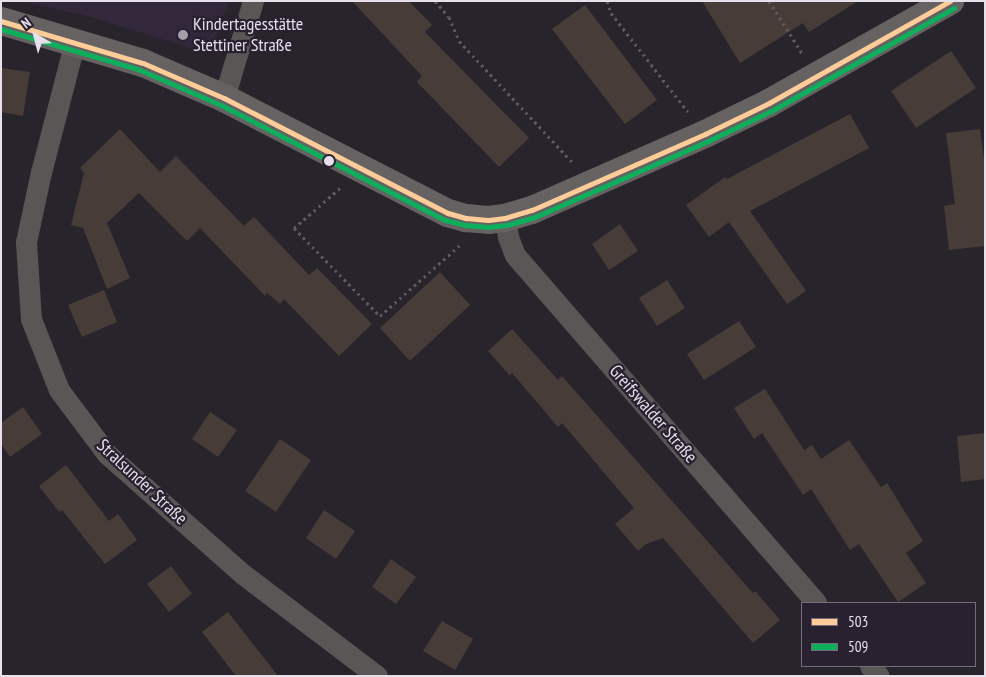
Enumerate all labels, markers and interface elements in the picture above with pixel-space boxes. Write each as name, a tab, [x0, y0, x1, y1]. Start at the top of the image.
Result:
north arrow	[10, 10, 60, 60]
text: N	[18, 14, 34, 32]
place label: Kindertagesstätte Stettiner Straße	[193, 14, 303, 56]
marker: Kindertagesstätte Stettiner Straße	[177, 29, 189, 41]
unlabelled marker	[324, 156, 334, 166]
street label: Greifswalder Straße	[605, 361, 701, 467]
street label: Stralsunder Straße	[92, 435, 192, 529]
legend	[801, 602, 976, 667]
text: 503	[848, 612, 868, 631]
text: 509	[848, 637, 868, 656]

